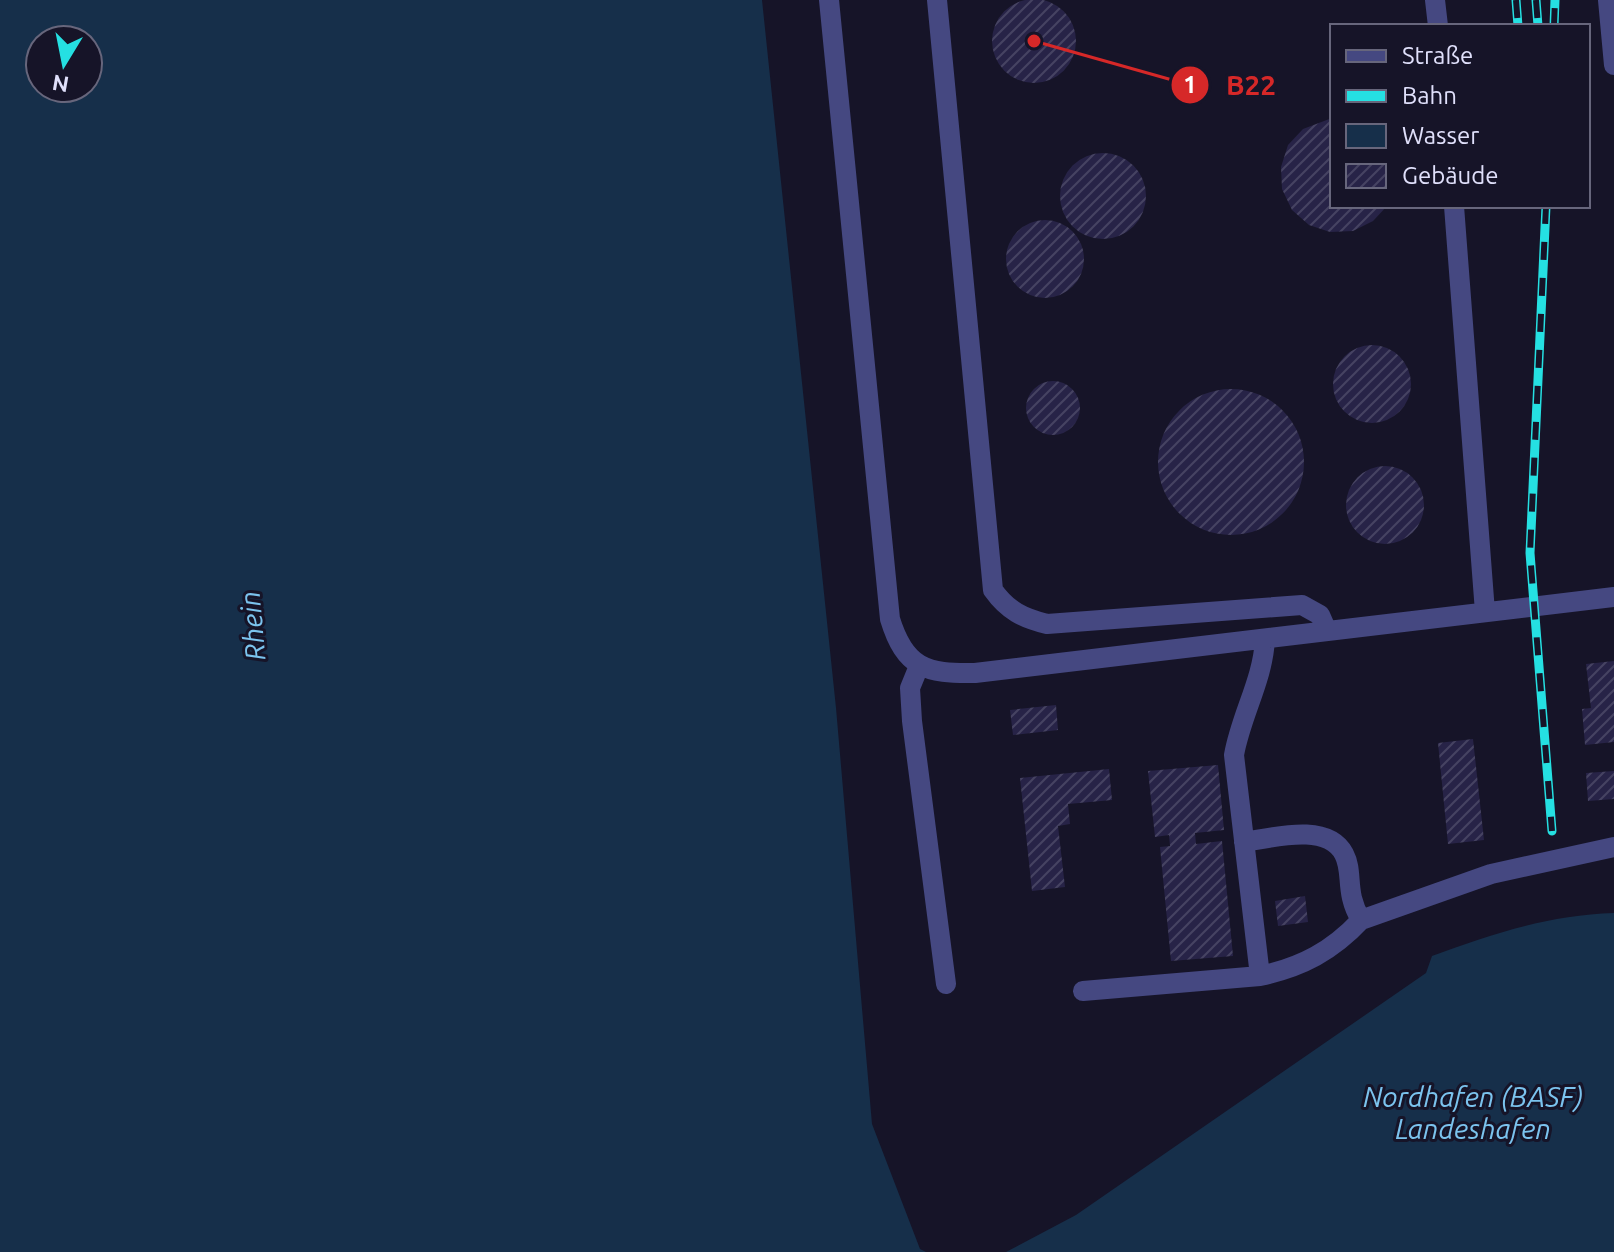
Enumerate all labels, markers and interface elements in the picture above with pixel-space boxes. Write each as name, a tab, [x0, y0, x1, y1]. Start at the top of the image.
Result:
north arrow	[24, 24, 104, 104]
legend	[1330, 24, 1590, 208]
text: Straße	[1402, 42, 1473, 69]
callout: B22	[1170, 59, 1292, 111]
text: B22	[1226, 69, 1276, 100]
text: N	[50, 70, 71, 98]
text: 1	[1183, 71, 1197, 98]
text: Bahn	[1402, 82, 1457, 109]
text: Wasser	[1402, 122, 1479, 149]
text: Gebäude	[1402, 162, 1499, 189]
water label: Rhein	[234, 590, 270, 662]
water label: Nordhafen (BASF) Landeshafen	[1363, 1081, 1583, 1144]

